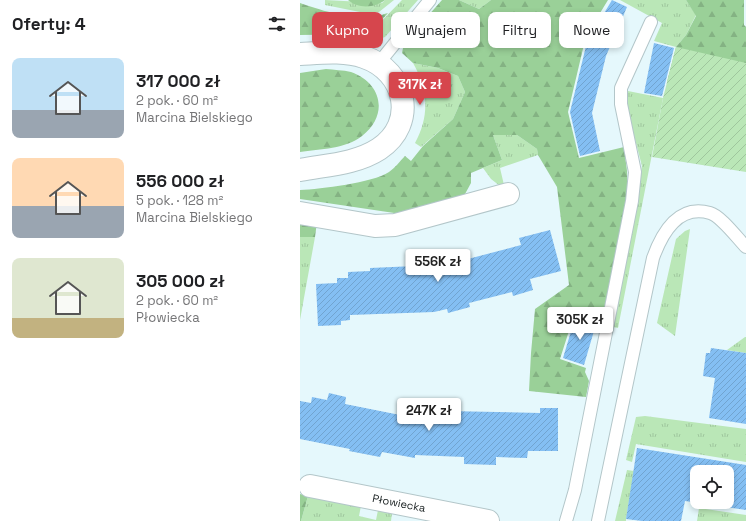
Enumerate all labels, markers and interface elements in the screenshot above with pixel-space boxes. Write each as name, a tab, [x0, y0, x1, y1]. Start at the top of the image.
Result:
chip: Kupno	[312, 12, 383, 48]
chip: Wynajem	[391, 12, 480, 48]
chip: Filtry	[488, 12, 551, 48]
chip: Nowe	[559, 12, 624, 48]
text: Oferty: 4	[12, 13, 86, 35]
icon: filters	[266, 13, 288, 35]
text: 317 000 zł	[136, 70, 221, 92]
pin: 317K zł	[383, 72, 457, 106]
icon: home	[44, 74, 92, 122]
text: 317K zł	[398, 76, 442, 93]
text: 2 pok. · 60 m²	[136, 92, 218, 109]
text: Marcina Bielskiego	[136, 109, 253, 126]
text: 556 000 zł	[136, 170, 224, 192]
icon: home	[44, 174, 92, 222]
text: 5 pok. · 128 m²	[136, 192, 223, 209]
text: Marcina Bielskiego	[136, 209, 253, 226]
pin: 556K zł	[401, 249, 475, 283]
text: 556K zł	[414, 253, 462, 270]
text: 305 000 zł	[136, 270, 225, 292]
icon: home	[44, 274, 92, 322]
text: 2 pok. · 60 m²	[136, 292, 218, 309]
pin: 305K zł	[543, 307, 617, 341]
text: Płowiecka	[136, 309, 200, 326]
text: 305K zł	[556, 311, 604, 328]
pin: 247K zł	[392, 398, 466, 432]
text: 247K zł	[406, 402, 452, 419]
map controls	[690, 465, 734, 509]
button: locate	[690, 465, 734, 509]
street label: Płowiecka	[371, 491, 427, 515]

